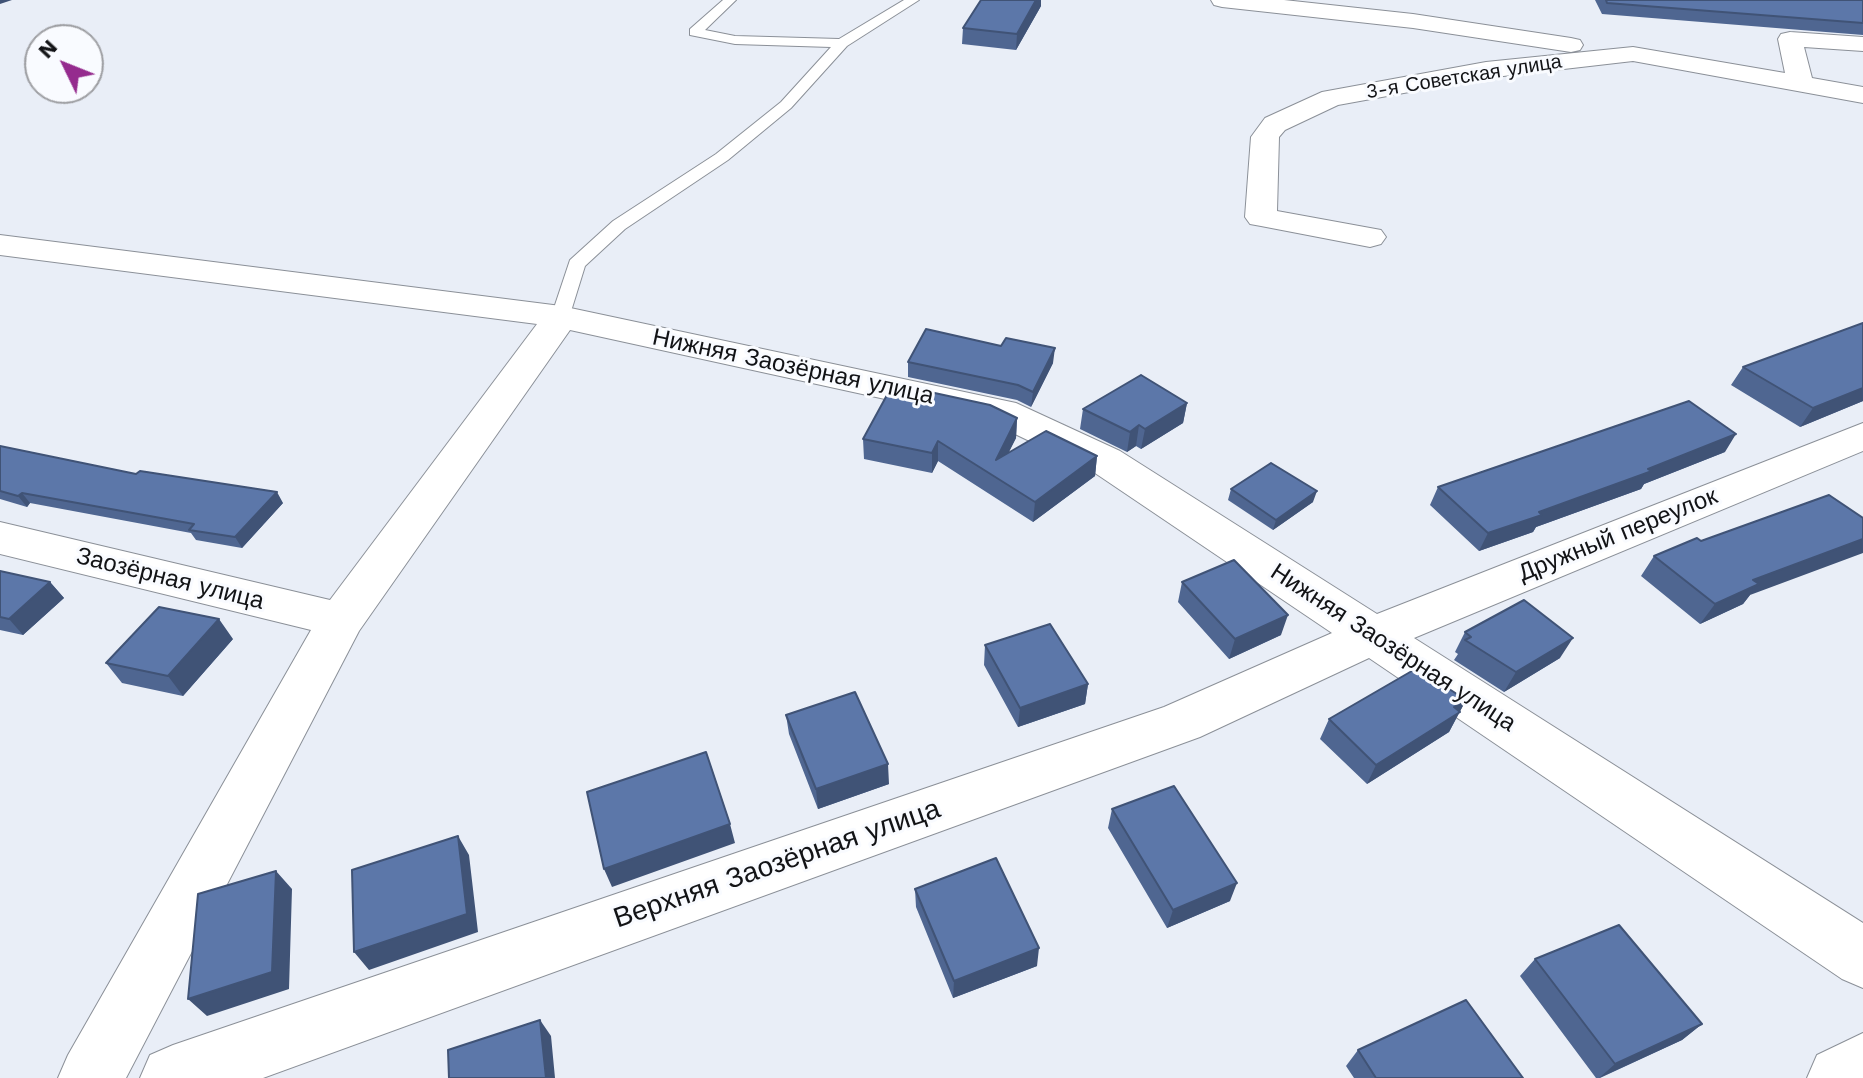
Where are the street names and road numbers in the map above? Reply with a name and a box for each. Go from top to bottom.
street label: 3-я Советская улица [1364,50,1564,104]
street label: Нижняя Заозёрная улица [650,323,936,411]
street label: Дружный переулок [1514,482,1722,588]
street label: Заозёрная улица [73,542,267,616]
street label: Нижняя Заозёрная улица [1265,558,1521,738]
street label: Верхняя Заозёрная улица [609,792,945,936]

